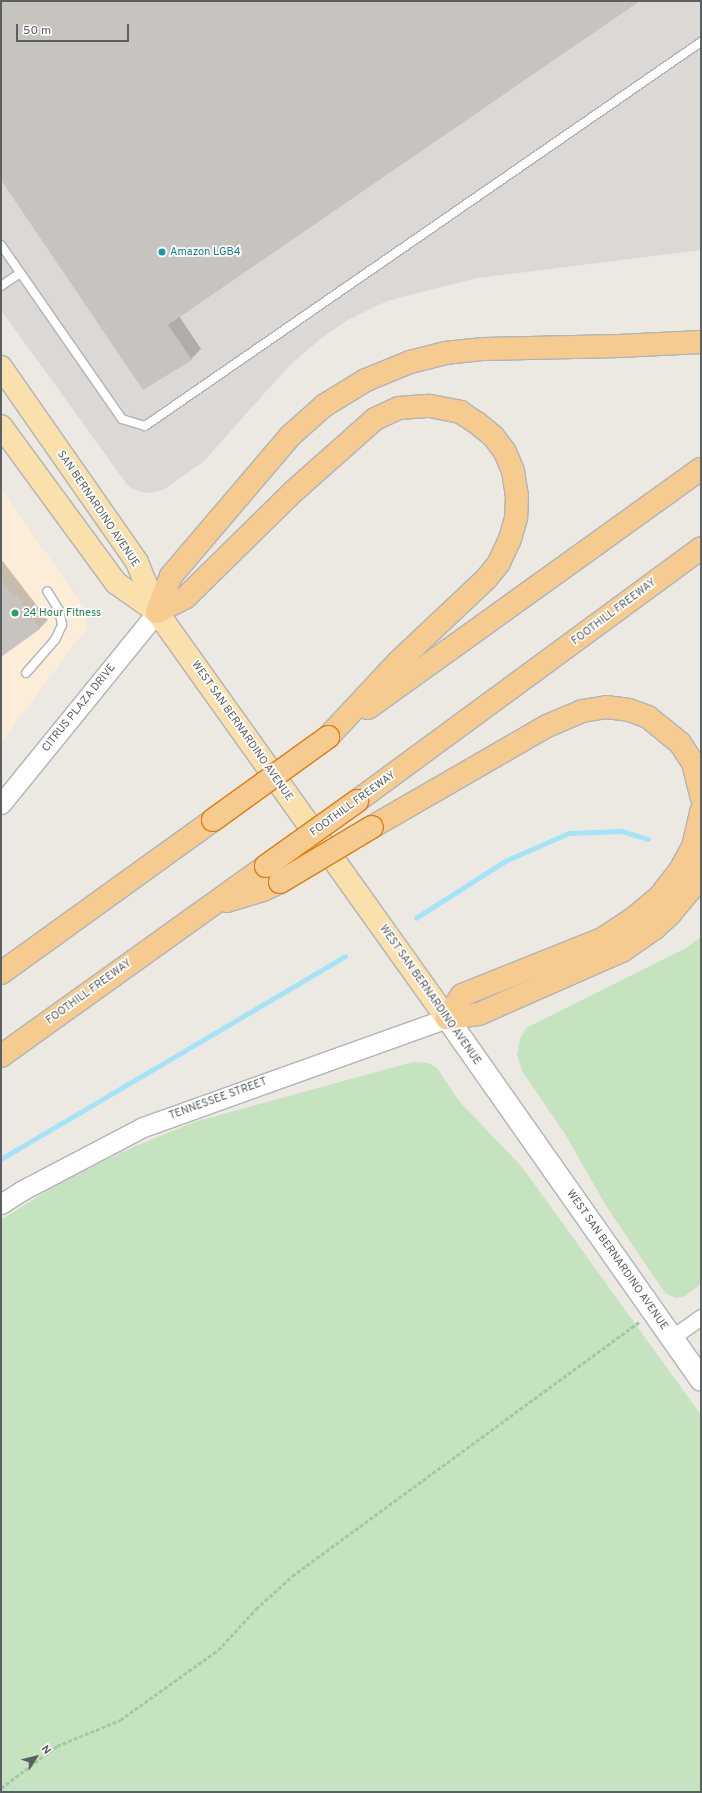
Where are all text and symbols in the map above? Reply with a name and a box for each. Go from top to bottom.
scale bar [18,16,131,42]
text: 50 m [23,23,51,39]
place label: Amazon LGB4 [170,245,241,259]
marker: Amazon LGB4 [157,247,167,257]
street label: SAN BERNARDINO AVENUE [54,448,142,570]
street label: FOOTHILL FREEWAY [569,576,659,648]
place label: 24 Hour Fitness [23,606,101,620]
marker: 24 Hour Fitness [10,608,20,618]
street label: WEST SAN BERNARDINO AVENUE [188,658,296,804]
street label: CITRUS PLAZA DRIVE [39,661,119,755]
street label: FOOTHILL FREEWAY [308,769,398,839]
street label: WEST SAN BERNARDINO AVENUE [376,922,484,1068]
street label: FOOTHILL FREEWAY [44,957,134,1027]
street label: TENNESSEE STREET [167,1075,269,1123]
street label: WEST SAN BERNARDINO AVENUE [563,1187,671,1333]
north arrow [16,1737,56,1777]
text: N [38,1743,54,1757]

